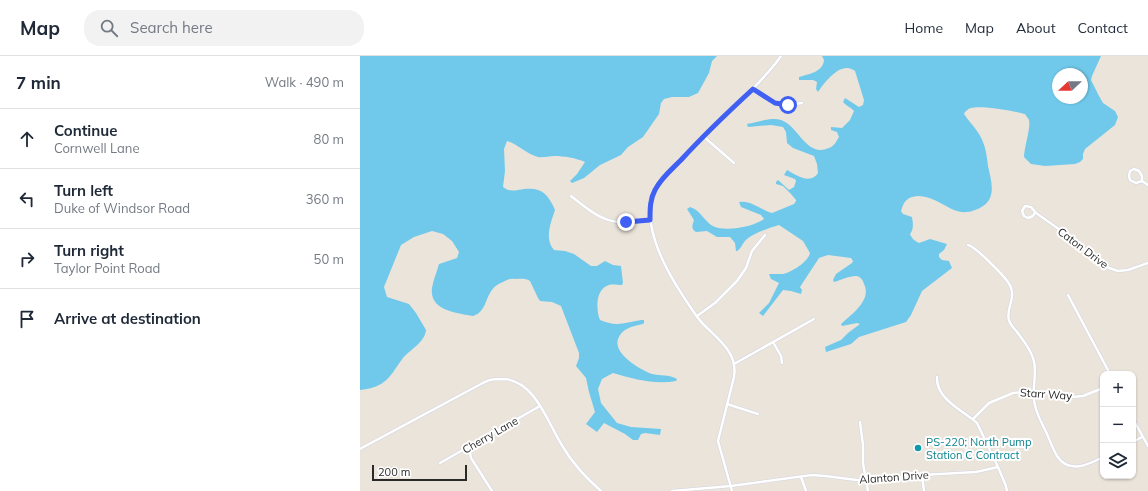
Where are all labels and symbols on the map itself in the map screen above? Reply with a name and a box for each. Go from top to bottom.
north arrow [1052,68,1088,104]
route start [779,96,797,114]
route end [617,213,635,231]
street label: Caton Drive [1055,224,1111,272]
street label: Starr Way [1020,385,1073,403]
street label: Cherry Lane [460,413,520,457]
place label: PS-220; North Pump Station C Contract [926,435,1032,462]
marker: PS-220; North Pump Station C Contract [913,443,923,453]
scale bar [372,463,467,482]
street label: Alanton Drive [859,468,929,486]

